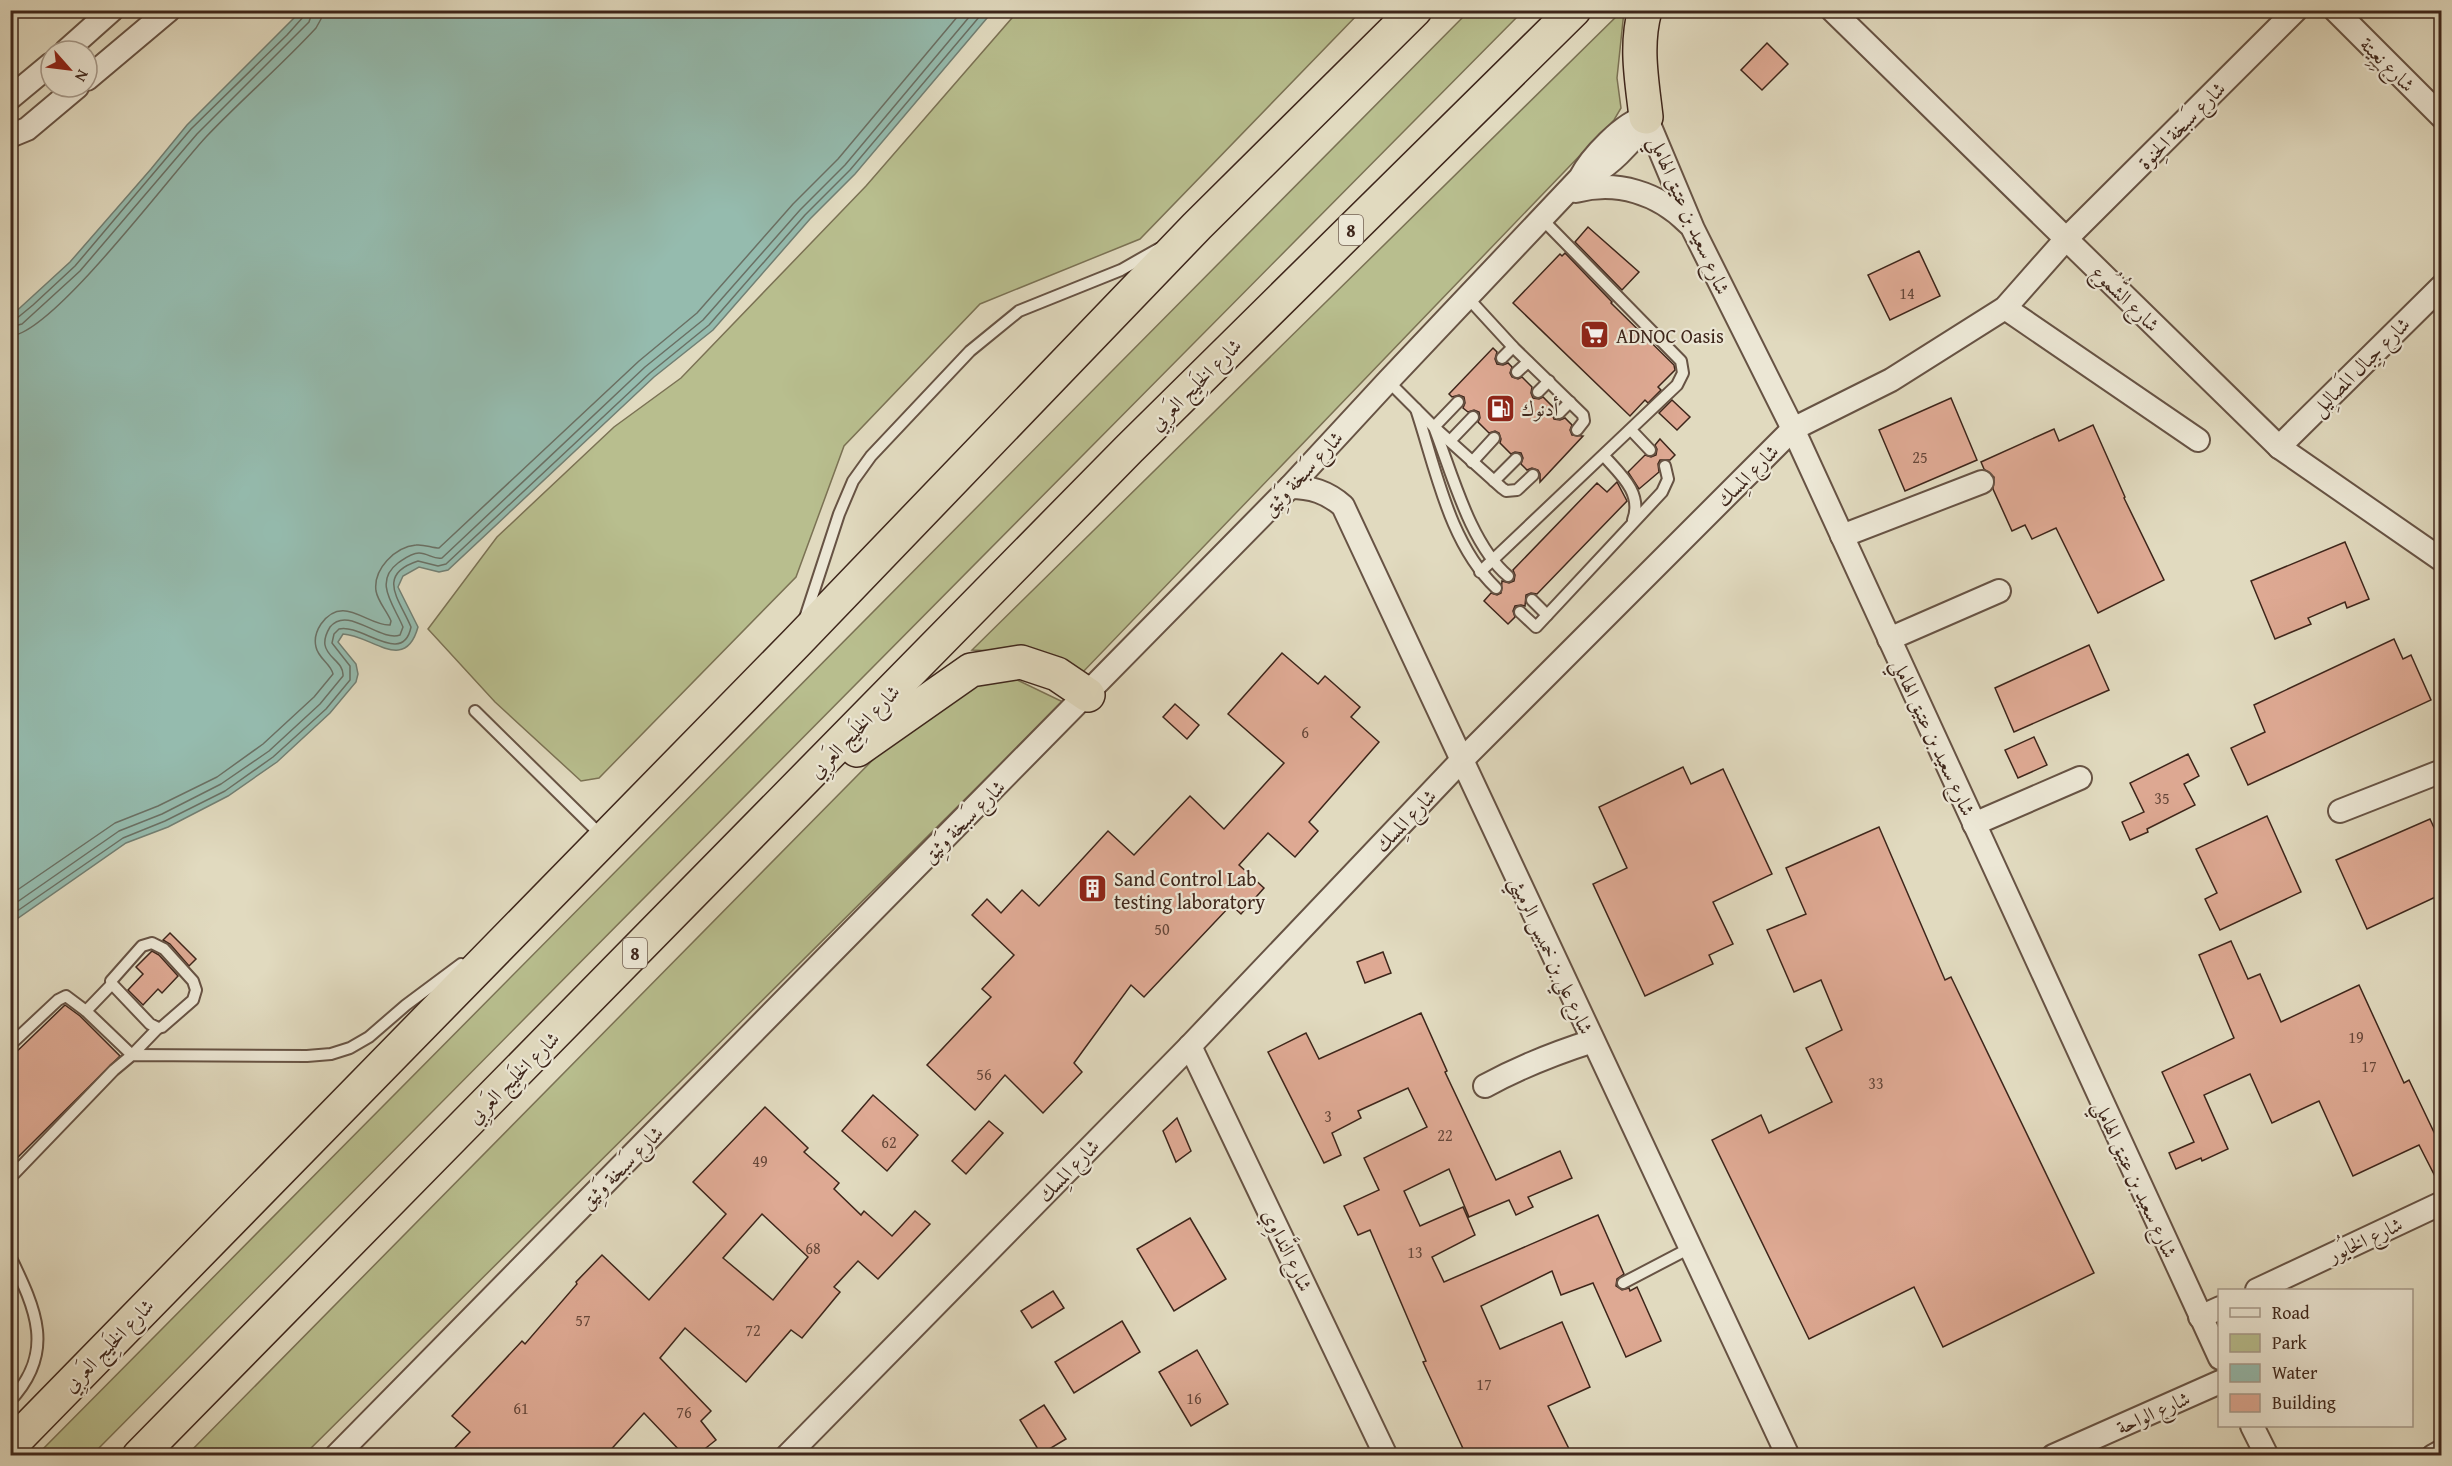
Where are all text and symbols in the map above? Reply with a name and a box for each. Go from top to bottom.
street label: شارع نِعِيتة [2351,30,2422,101]
north arrow [39,39,99,99]
text: N [69,66,95,87]
street label: شارع سَبخة الحِنوة [2130,74,2234,178]
street label: شارع سعيد بن عتيق الهاملي [1636,131,1738,301]
road number: 8 [1339,215,1363,245]
street label: شارع الشُّمُوع [2082,255,2169,341]
house number: 14 [1899,281,1915,305]
street label: شارع جِبال المَصالِيل [2304,310,2419,425]
supermarket icon: ADNOC Oasis [1579,319,1611,351]
place label: ADNOC Oasis [1616,321,1724,350]
street label: شارع الخَلِيج العَربِي [1142,331,1251,440]
fuel station icon: أدنوك [1484,392,1516,424]
place label: أدنوك [1521,394,1559,423]
street label: شارع سَبخة وَثِيق [1255,424,1352,525]
street label: شارع المِسك [1709,437,1788,516]
house number: 25 [1912,445,1928,469]
street label: شارع سعيد بن عتيق الهاملي [1879,653,1983,823]
street label: شارع الخَلِيج العَربِي [802,678,909,787]
house number: 6 [1301,720,1309,744]
street label: شارع سَبخة وَثِيق [915,773,1014,872]
street label: شارع المِسك [1367,782,1446,861]
house number: 35 [2154,786,2170,810]
place label: Sand Control Lab testing laboratory [1114,864,1265,916]
street label: شارع علي بن خميس الرميثي [1497,871,1601,1041]
building icon: Sand Control Lab testing laboratory [1077,873,1109,905]
house number: 50 [1154,917,1170,941]
road number: 8 [623,938,647,968]
street label: شارع الخَلِيج العَربِي [460,1024,569,1133]
house number: 19 [2348,1025,2364,1049]
house number: 17 [2361,1054,2377,1078]
house number: 56 [976,1062,992,1086]
house number: 33 [1868,1071,1884,1095]
street label: شارع سعيد بن عتيق الهاملي [2081,1095,2185,1265]
house number: 3 [1324,1104,1332,1128]
street label: شارع سَبخة وَثِيق [573,1119,672,1218]
house number: 22 [1437,1123,1453,1147]
house number: 62 [881,1130,897,1154]
street label: شارع المِسك [1030,1132,1109,1211]
house number: 49 [752,1149,768,1173]
street label: شارع النَّداوِي [1252,1203,1322,1298]
street label: شارع الخايُور [2321,1208,2409,1273]
house number: 68 [805,1236,821,1260]
house number: 13 [1407,1240,1423,1264]
legend [2218,1289,2413,1427]
street label: شارع الخَلِيج العَربِي [56,1292,163,1401]
text: Road [2272,1299,2310,1326]
house number: 57 [575,1308,591,1332]
house number: 72 [745,1318,761,1342]
text: Park [2272,1329,2308,1356]
text: Water [2272,1359,2318,1386]
house number: 17 [1476,1372,1492,1396]
street label: شارع الواحة [2112,1383,2196,1445]
house number: 16 [1186,1386,1202,1410]
text: Building [2272,1389,2336,1416]
house number: 61 [513,1396,529,1420]
house number: 76 [676,1400,692,1424]

